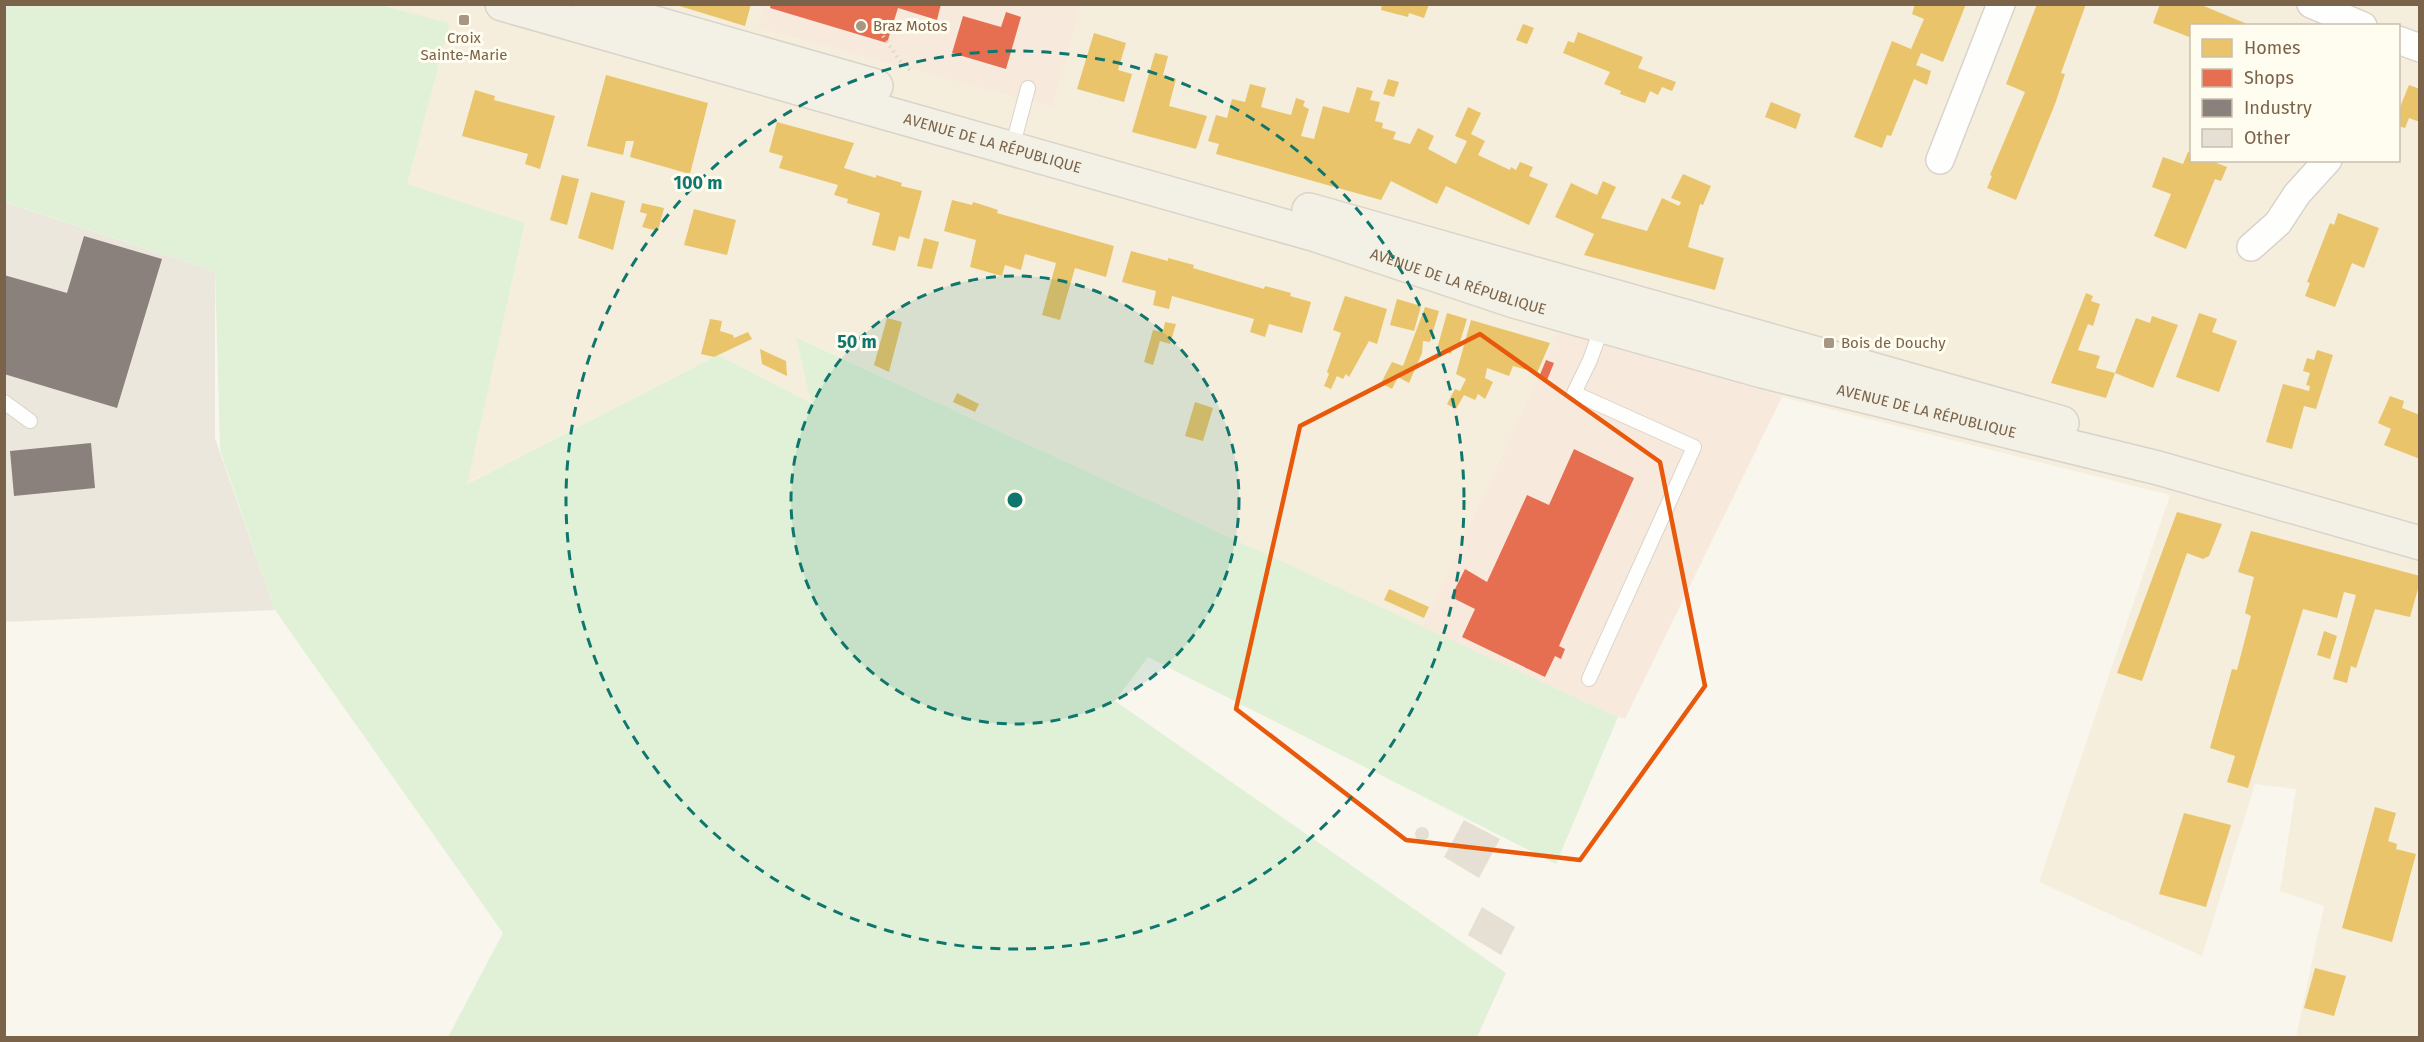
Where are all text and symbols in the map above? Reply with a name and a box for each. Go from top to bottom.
marker: Croix Sainte-Marie [457,13,471,27]
place label: Braz Motos [873,17,947,35]
marker: Braz Motos [854,19,868,33]
legend [2190,24,2400,162]
place label: Croix Sainte-Marie [421,29,507,64]
text: Homes [2244,37,2300,59]
text: Shops [2244,67,2294,89]
text: Industry [2244,97,2312,119]
street label: AVENUE DE LA RÉPUBLIQUE [902,109,1084,177]
text: Other [2244,127,2290,149]
text: 100 m [674,172,722,194]
street label: AVENUE DE LA RÉPUBLIQUE [1368,245,1548,319]
text: 50 m [837,331,877,353]
place label: Bois de Douchy [1841,334,1946,352]
marker: Bois de Douchy [1822,336,1836,350]
street label: AVENUE DE LA RÉPUBLIQUE [1835,381,2018,442]
centre of rings [1005,490,1025,510]

